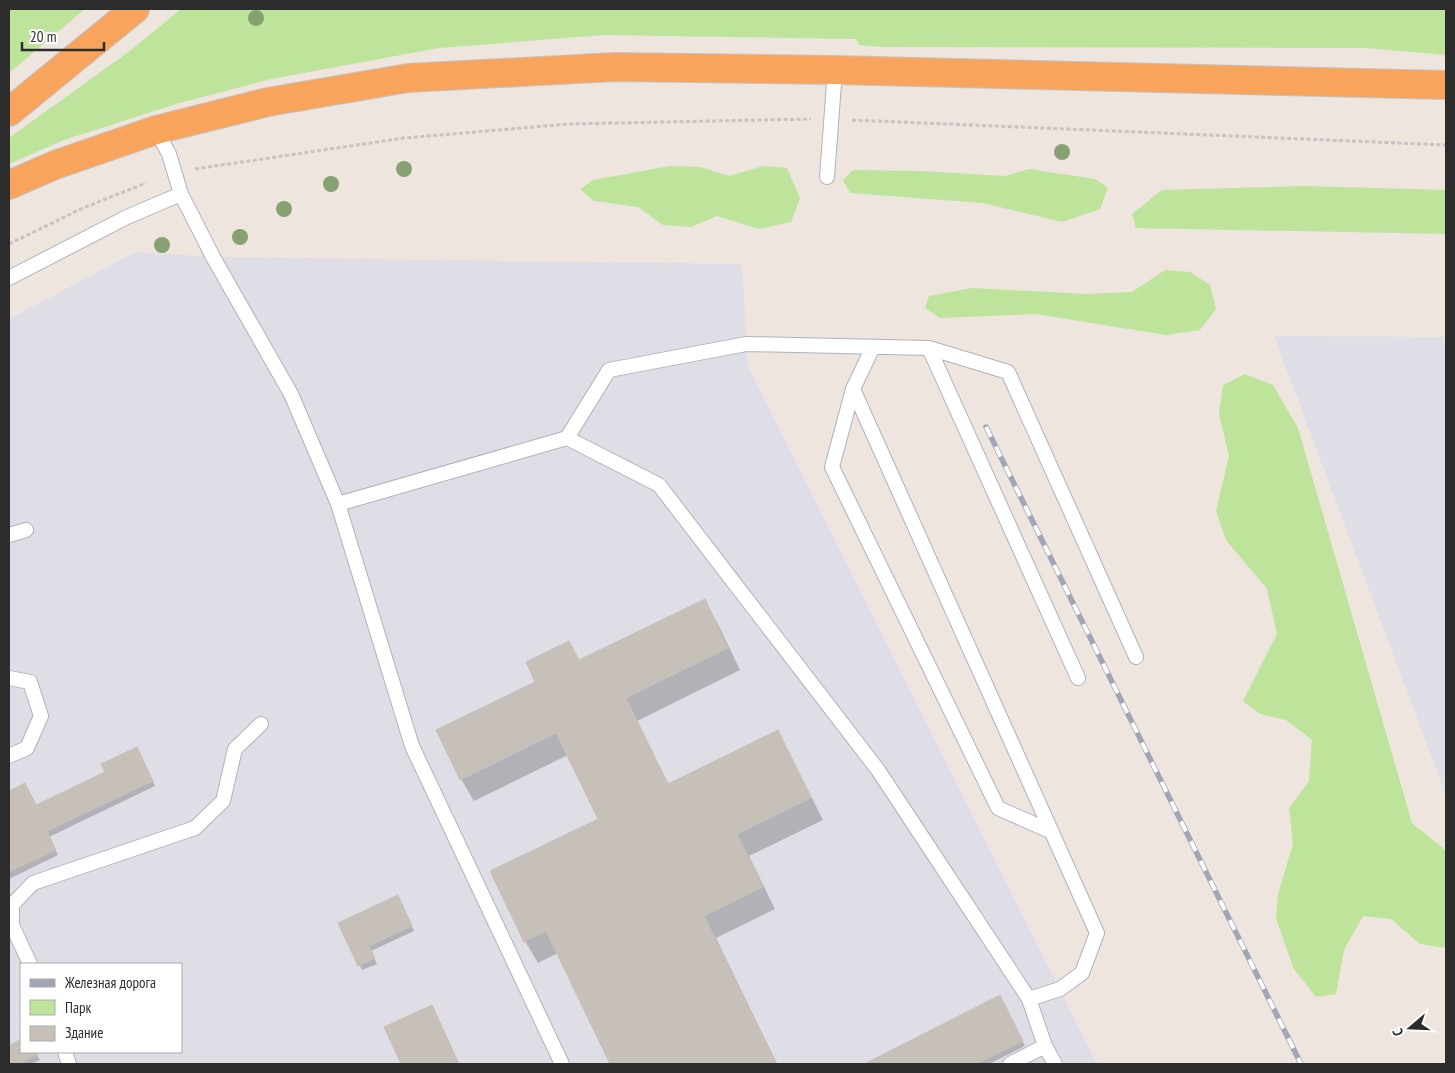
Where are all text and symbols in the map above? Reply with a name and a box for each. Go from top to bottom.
scale bar [22,20,105,52]
text: 20 m [30,27,56,46]
legend [20,963,182,1053]
text: Железная дорога [64,973,156,992]
text: Парк [65,998,91,1017]
north arrow [1385,1003,1435,1053]
text: Здание [65,1023,103,1042]
text: С [1388,1026,1407,1038]

